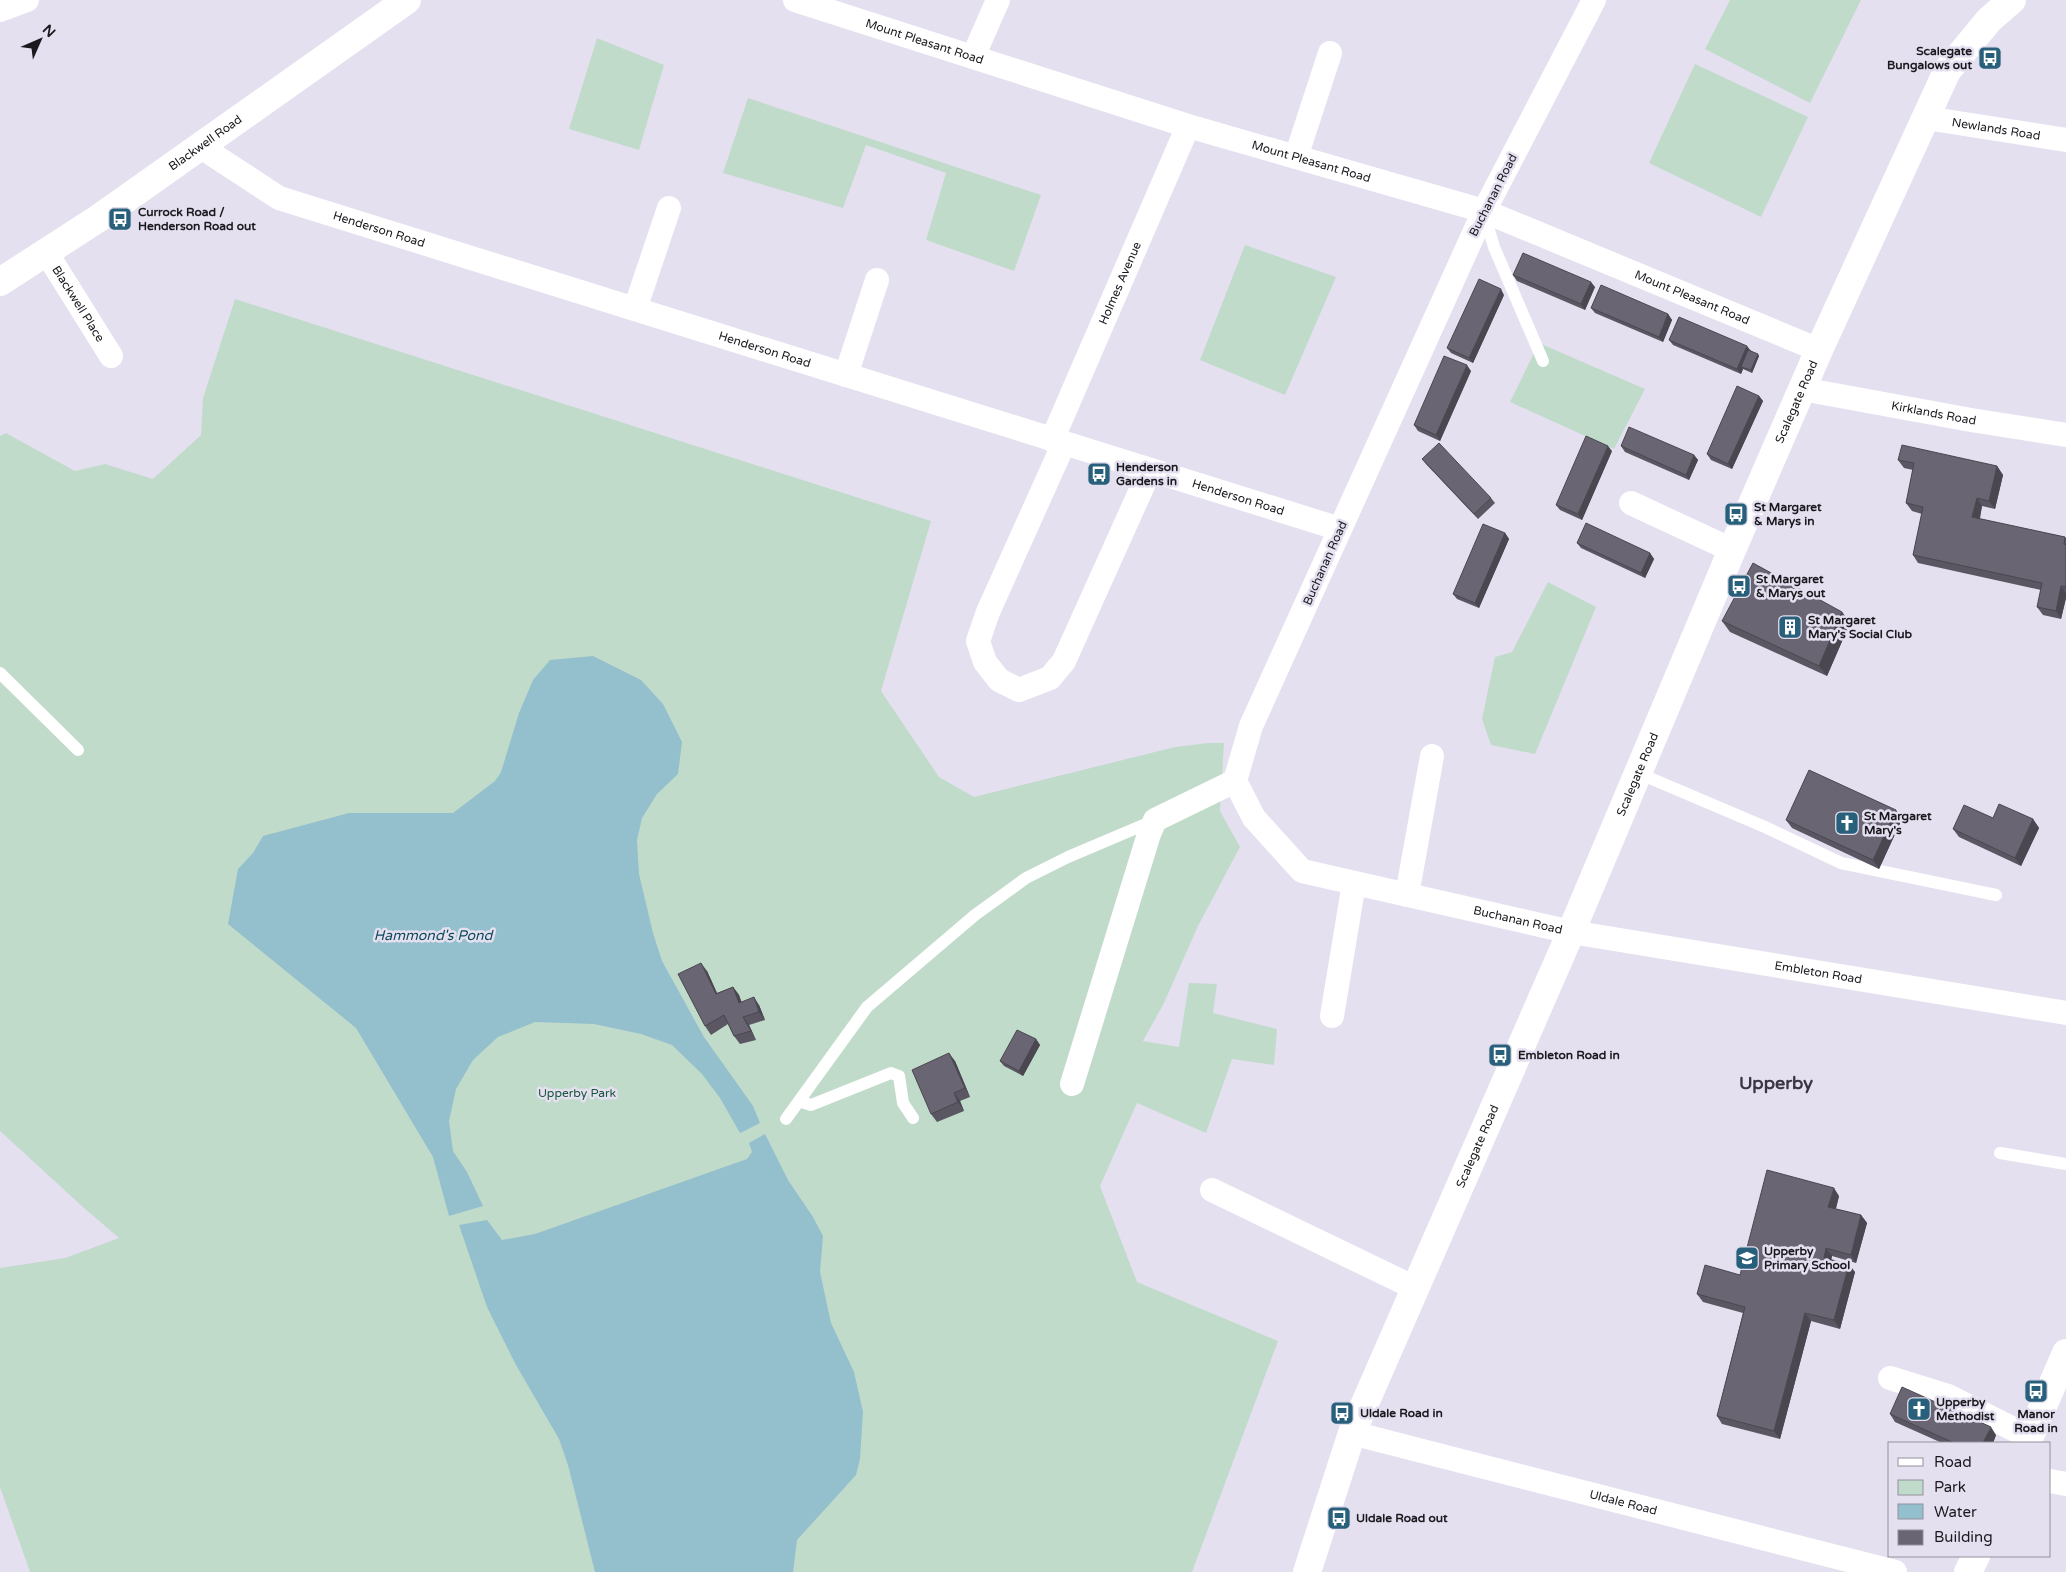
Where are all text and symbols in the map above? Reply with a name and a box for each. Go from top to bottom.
north arrow [15,15,65,65]
street label: Mount Pleasant Road [864,16,985,67]
text: N [39,21,59,41]
place label: Scalegate Bungalows out [1887,44,1972,73]
bus stop icon: Scalegate Bungalows out [1977,45,2003,71]
street label: Blackwell Road [166,112,245,174]
street label: Newlands Road [1951,115,2041,143]
street label: Mount Pleasant Road [1250,138,1372,185]
street label: Buchanan Road [1466,151,1520,239]
place label: Currock Road / Henderson Road out [138,205,256,233]
bus stop icon: Currock Road / Henderson Road out [107,206,133,232]
street label: Henderson Road [331,208,427,250]
street label: Holmes Avenue [1096,239,1144,327]
street label: Blackwell Place [49,263,107,345]
street label: Mount Pleasant Road [1633,267,1752,327]
street label: Henderson Road [717,329,812,370]
street label: Scalegate Road [1772,358,1821,446]
street label: Kirklands Road [1890,399,1977,428]
place label: Henderson Gardens in [1116,460,1178,488]
bus stop icon: Henderson Gardens in [1086,461,1112,487]
street label: Henderson Road [1190,476,1286,518]
place label: St Margaret & Marys in [1754,500,1822,529]
bus stop icon: St Margaret & Marys in [1723,501,1749,527]
street label: Buchanan Road [1300,519,1350,607]
place label: St Margaret & Marys out [1756,572,1826,601]
bus stop icon: St Margaret & Marys out [1726,573,1752,599]
place label: St Margaret Mary's Social Club [1808,613,1912,642]
building icon: St Margaret Mary's Social Club [1777,614,1803,640]
street label: Scalegate Road [1614,731,1661,818]
place label: St Margaret Mary's [1864,809,1932,838]
church icon: St Margaret Mary's [1834,810,1860,836]
street label: Buchanan Road [1472,903,1564,937]
water label: Hammond's Pond [374,927,494,944]
street label: Embleton Road [1774,958,1863,987]
bus stop icon: Embleton Road in [1487,1042,1513,1068]
place label: Embleton Road in [1518,1048,1620,1062]
district label: Upperby [1739,1072,1813,1094]
park label: Upperby Park [538,1086,617,1100]
street label: Scalegate Road [1453,1103,1502,1190]
place label: Upperby Primary School [1764,1244,1850,1273]
school or university icon: Upperby Primary School [1734,1245,1760,1271]
bus stop icon: Manor Road in [2023,1378,2049,1404]
place label: Upperby Methodist [1936,1395,1995,1423]
church icon: Upperby Methodist [1906,1396,1932,1422]
bus stop icon: Uldale Road in [1329,1400,1355,1426]
place label: Uldale Road in [1360,1406,1443,1420]
place label: Manor Road in [2014,1407,2058,1435]
legend [1888,1442,2051,1557]
text: Road [1934,1453,1972,1471]
text: Park [1934,1478,1966,1496]
street label: Uldale Road [1588,1487,1659,1518]
text: Water [1934,1503,1977,1521]
bus stop icon: Uldale Road out [1326,1505,1352,1531]
place label: Uldale Road out [1356,1511,1448,1525]
text: Building [1934,1528,1993,1546]

